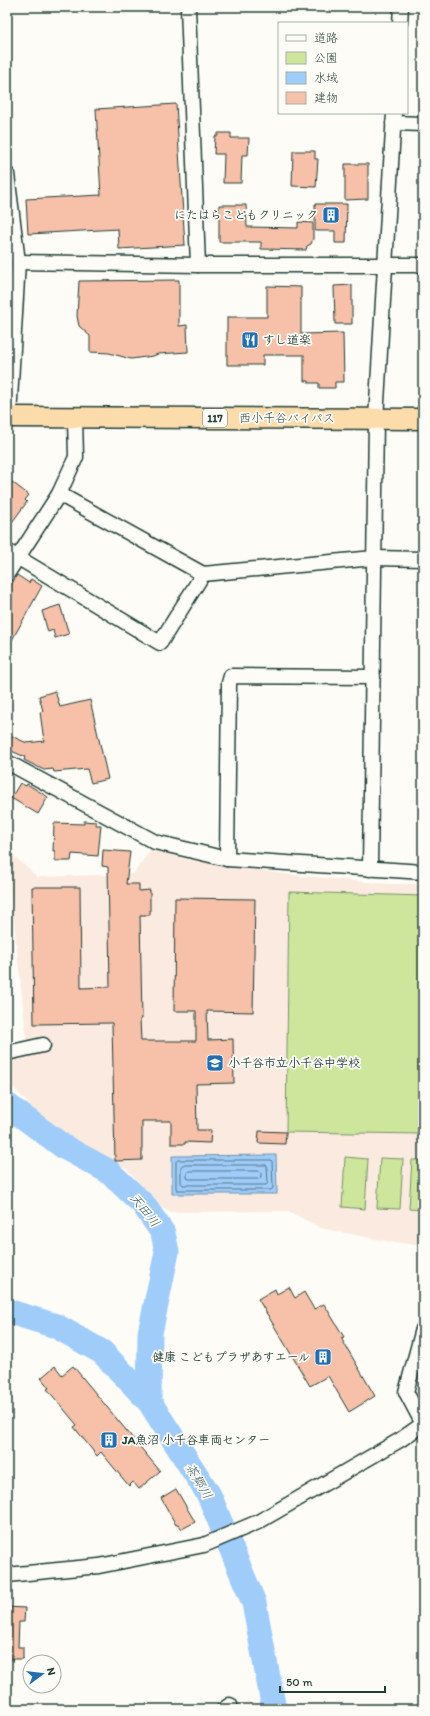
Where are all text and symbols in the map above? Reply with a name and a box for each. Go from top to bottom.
legend [278,22,408,114]
text: 道路 [314,31,338,45]
text: 公園 [314,51,338,65]
text: 水域 [314,71,338,85]
text: 建物 [314,91,338,105]
building icon: にたはらこどもクリニック [321,205,341,225]
place label: にたはらこどもクリニック [174,208,318,222]
restaurant icon: すし道楽 [240,330,260,350]
place label: すし道楽 [263,333,311,347]
road number: 117 [203,409,227,427]
street label: 西小千谷バイパス [239,411,335,425]
school or university icon: 小千谷市立小千谷中学校 [205,1053,225,1073]
place label: 小千谷市立小千谷中学校 [228,1056,360,1070]
water label: 天田川 [127,1190,163,1230]
building icon: 健康 こどもプラザあすエール [313,1347,333,1367]
place label: 健康 こどもプラザあすエール [152,1350,310,1364]
building icon: JA魚沼 小千谷車両センター [99,1430,119,1450]
place label: JA魚沼 小千谷車両センター [121,1433,270,1447]
water label: 茶郷川 [183,1460,215,1502]
north arrow [22,1654,62,1694]
text: N [44,1666,58,1677]
scale bar [280,1668,385,1694]
text: 50 m [286,1675,312,1689]

